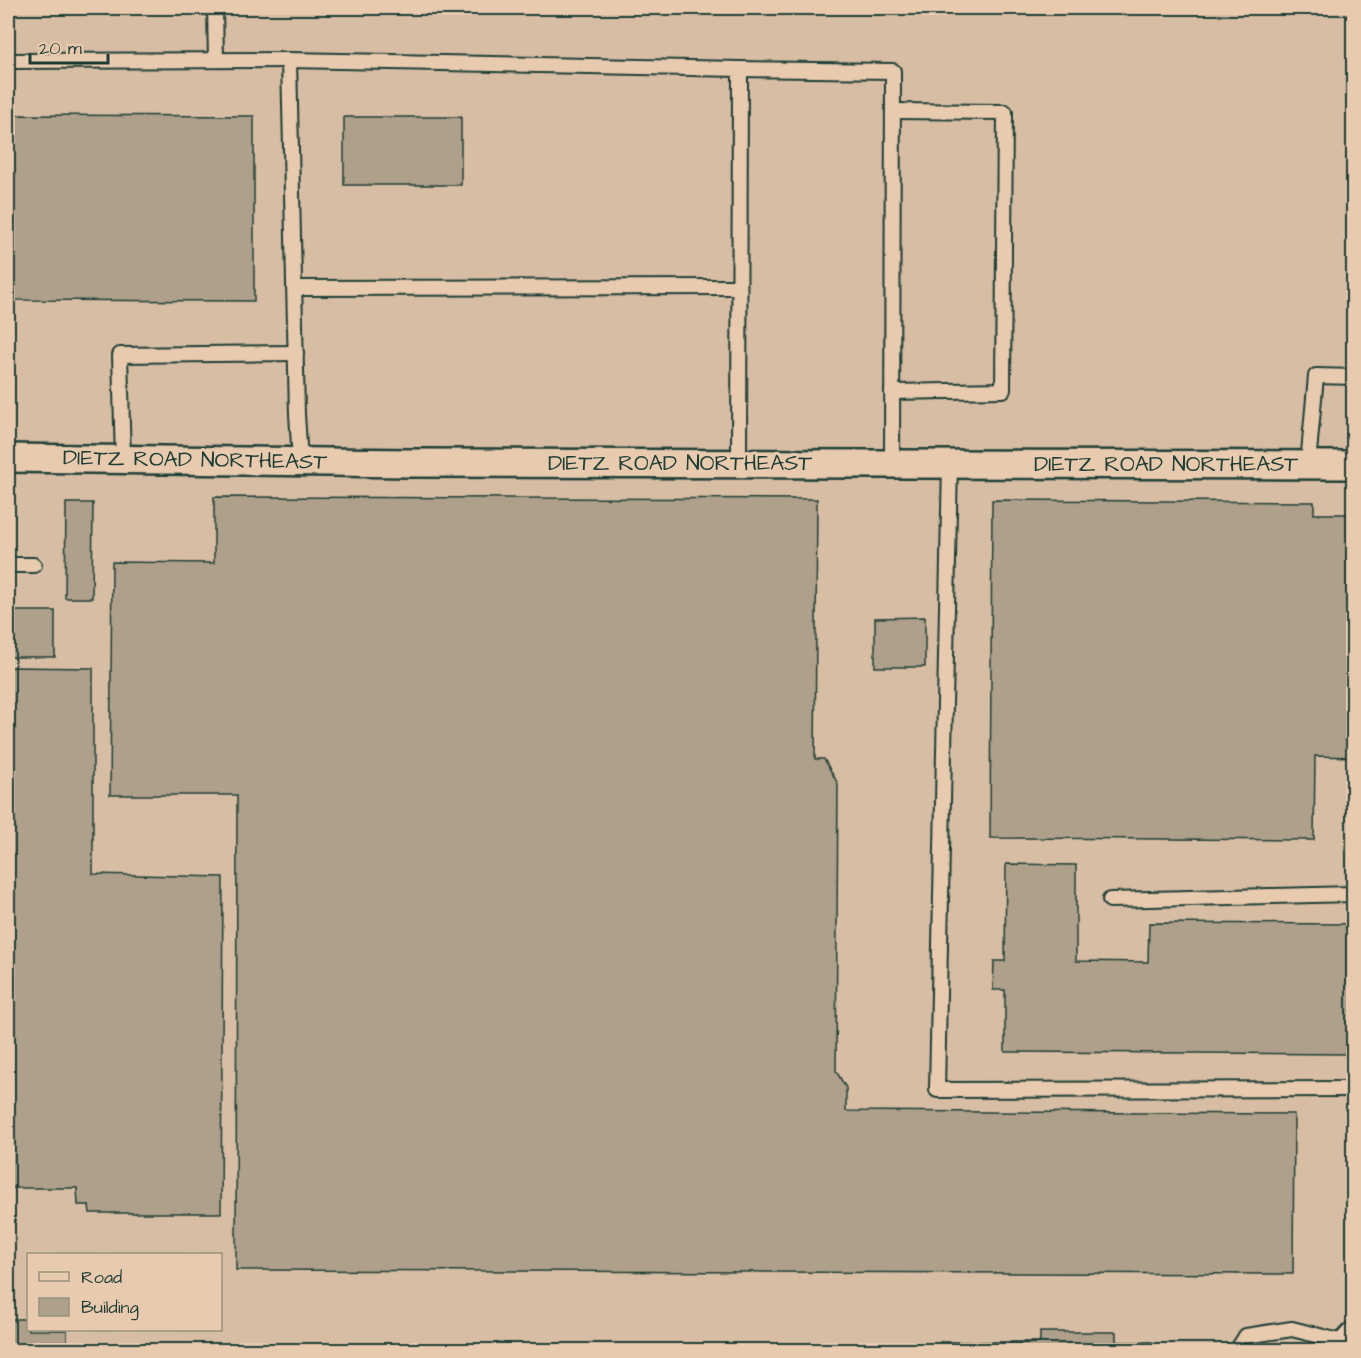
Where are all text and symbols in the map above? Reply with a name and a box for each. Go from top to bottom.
scale bar [30,27,108,65]
text: 20 m [39,36,82,61]
street label: DIETZ ROAD NORTHEAST [63,442,328,478]
street label: DIETZ ROAD NORTHEAST [548,448,812,479]
street label: DIETZ ROAD NORTHEAST [1034,449,1298,480]
legend [27,1253,222,1331]
text: Road [81,1265,122,1290]
text: Building [81,1295,139,1321]

